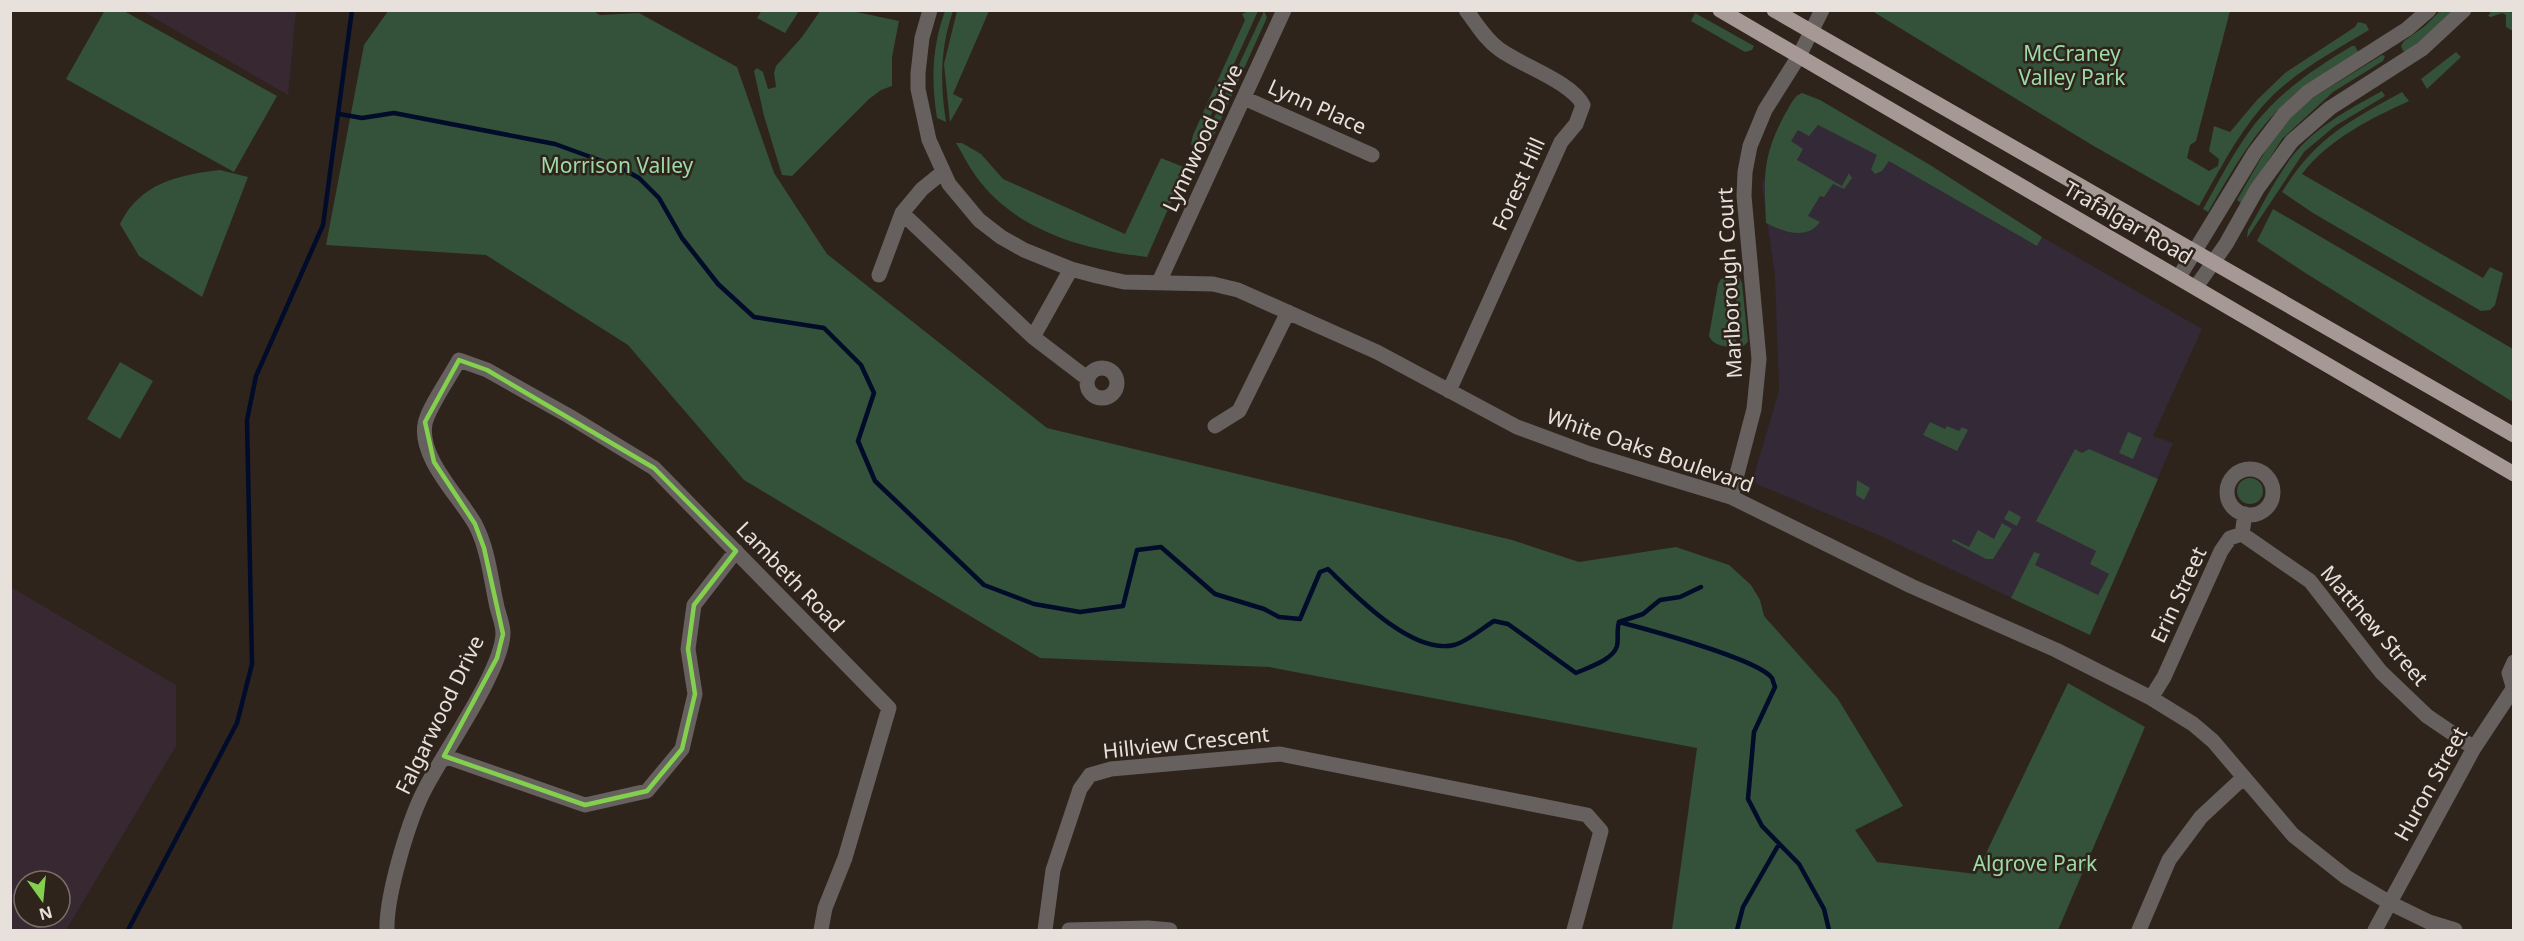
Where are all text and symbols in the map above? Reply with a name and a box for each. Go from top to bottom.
park label: McCraney Valley Park [2019,39,2126,91]
street label: Lynnwood Drive [1156,59,1249,216]
street label: Lynn Place [1264,72,1371,140]
street label: Forest Hill [1485,133,1551,234]
park label: Morrison Valley [541,151,694,179]
street label: Trafalgar Road [2059,174,2198,270]
street label: Marlborough Court [1710,187,1748,379]
street label: White Oaks Boulevard [1543,401,1758,499]
street label: Lambeth Road [731,515,851,638]
street label: Erin Street [2144,542,2213,647]
street label: Matthew Street [2315,559,2435,692]
street label: Falgarwood Drive [388,630,490,799]
street label: Hillview Crescent [1101,719,1271,765]
street label: Huron Street [2387,721,2473,846]
park label: Algrove Park [1973,849,2098,877]
north arrow [12,869,72,929]
text: N [37,901,55,926]

